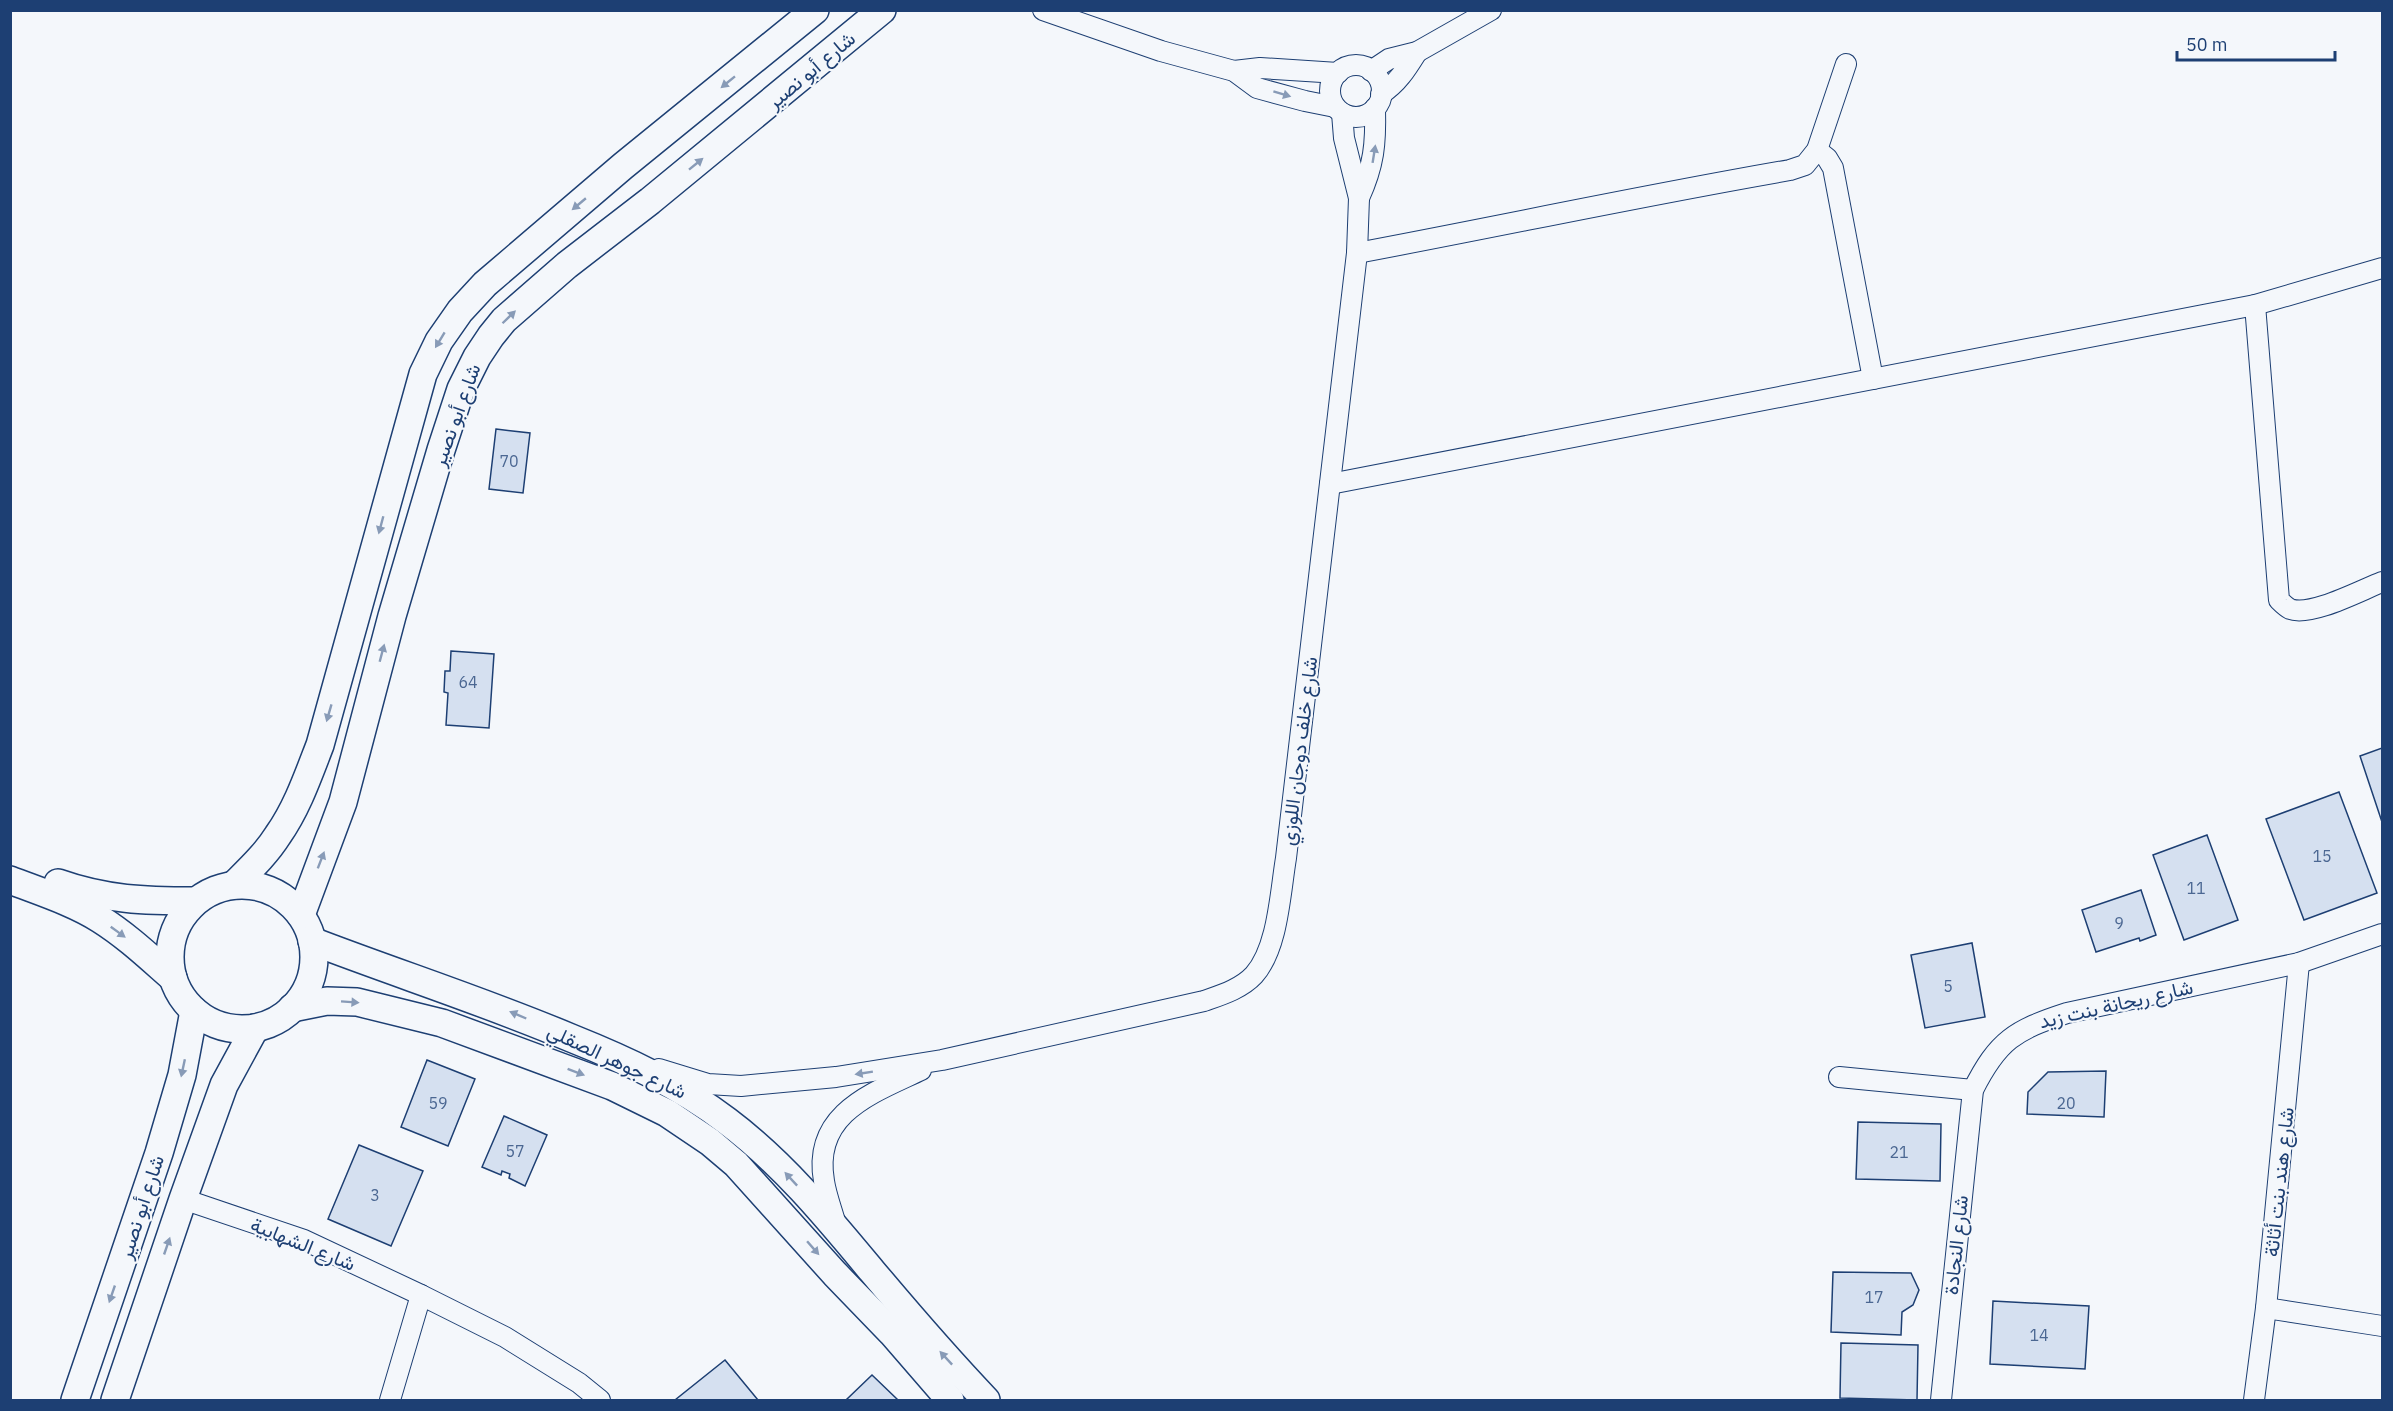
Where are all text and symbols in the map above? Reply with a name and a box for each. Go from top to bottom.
scale bar [2177,24,2334,62]
street label: شارع أبو نصير [760,25,861,116]
text: 50 m [2186,33,2228,56]
one-way arrow [720,75,736,88]
one-way arrow [1273,90,1291,99]
one-way arrow [1369,145,1378,164]
one-way arrow [688,158,704,171]
one-way arrow [572,197,587,210]
one-way arrow [501,310,515,324]
one-way arrow [435,332,446,348]
street label: شارع أبو نصير [424,360,488,471]
house number: 70 [499,451,519,471]
one-way arrow [376,516,385,534]
one-way arrow [378,644,387,662]
street label: شارع خلف دوجان اللوزي [1274,655,1327,847]
house number: 64 [458,672,478,692]
one-way arrow [324,704,333,722]
house number: 15 [2312,846,2332,866]
one-way arrow [317,851,326,869]
house number: 11 [2186,878,2206,898]
house number: 9 [2114,913,2124,933]
one-way arrow [110,926,126,938]
street label: شارع ريحانة بنت زيد [2036,973,2196,1035]
house number: 5 [1943,976,1953,996]
one-way arrow [340,997,359,1007]
one-way arrow [509,1010,527,1019]
street label: شارع جوهر الصقلي [542,1017,691,1108]
one-way arrow [178,1059,187,1078]
one-way arrow [567,1068,585,1078]
one-way arrow [854,1068,873,1077]
house number: 59 [428,1093,448,1113]
house number: 20 [2056,1093,2076,1113]
street label: شارع هند بنت أثاثة [2257,1106,2301,1258]
house number: 57 [505,1141,525,1161]
house number: 21 [1889,1142,1909,1162]
street label: شارع أبو نصير [111,1151,171,1263]
one-way arrow [784,1171,798,1186]
house number: 3 [370,1185,380,1205]
street label: شارع النجادة [1937,1194,1975,1296]
street label: شارع الشهابية [246,1210,360,1278]
one-way arrow [162,1236,172,1254]
one-way arrow [806,1240,819,1256]
one-way arrow [106,1285,116,1303]
house number: 17 [1864,1287,1884,1307]
house number: 14 [2029,1325,2049,1345]
one-way arrow [940,1351,953,1366]

